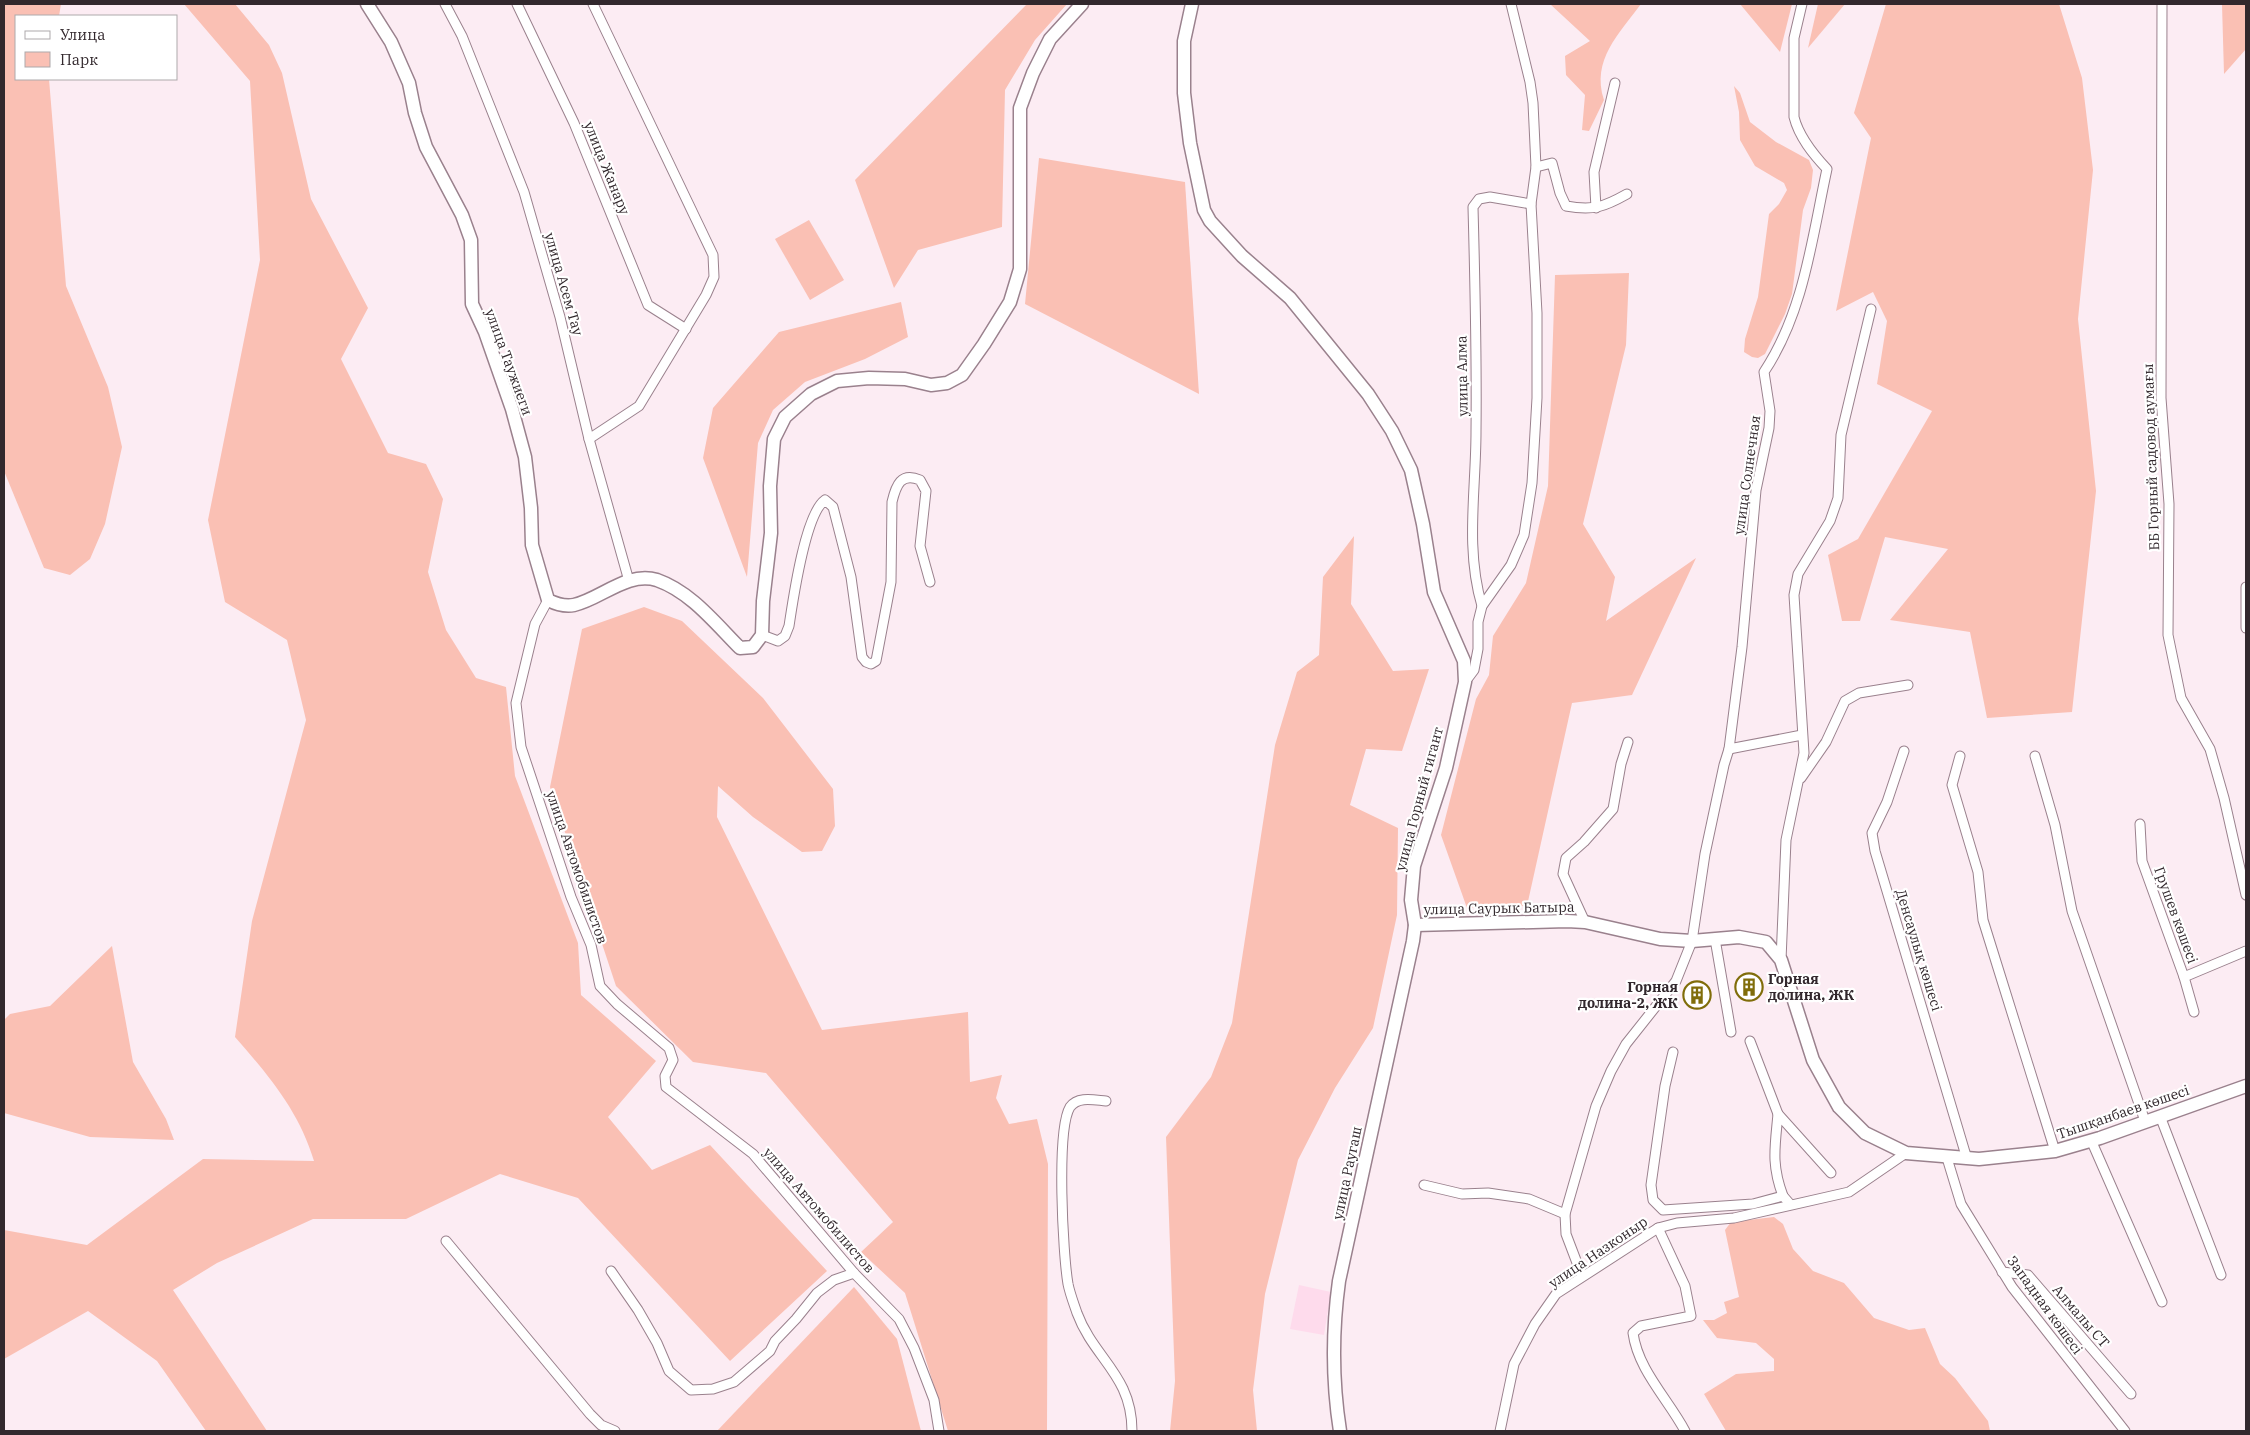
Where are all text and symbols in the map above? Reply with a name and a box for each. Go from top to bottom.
legend [15,15,178,80]
text: Улица [60,25,105,44]
text: Парк [60,50,98,69]
street label: улица Жанару [580,119,634,218]
street label: улица Асем Тау [541,230,587,338]
street label: улица Таужиеги [481,306,537,418]
street label: улица Алма [1452,335,1472,417]
street label: ББ Горный садовод аумағы [2139,363,2163,551]
street label: улица Солнечная [1730,414,1764,536]
street label: улица Горный гигант [1391,725,1447,873]
street label: улица Автомобилистов [542,788,612,946]
street label: Грушев көшесі [2150,864,2202,966]
street label: Денсаулық көшесі [1892,887,1946,1013]
street label: улица Саурык Батыра [1423,898,1575,918]
place label: Горная долина, ЖК [1768,970,1855,1004]
building icon: Горная долина, ЖК [1734,972,1764,1002]
place label: Горная долина-2, ЖК [1578,978,1679,1012]
building icon: Горная долина-2, ЖК [1682,980,1712,1010]
street label: Тышқанбаев көшесі [2054,1081,2192,1143]
street label: улица Раугаш [1328,1125,1366,1221]
street label: улица Автомобилистов [759,1143,879,1277]
street label: улица Назконыр [1545,1212,1651,1292]
street label: Западная көшесі [2003,1252,2087,1358]
street label: Алмалы СТ [2049,1281,2113,1351]

